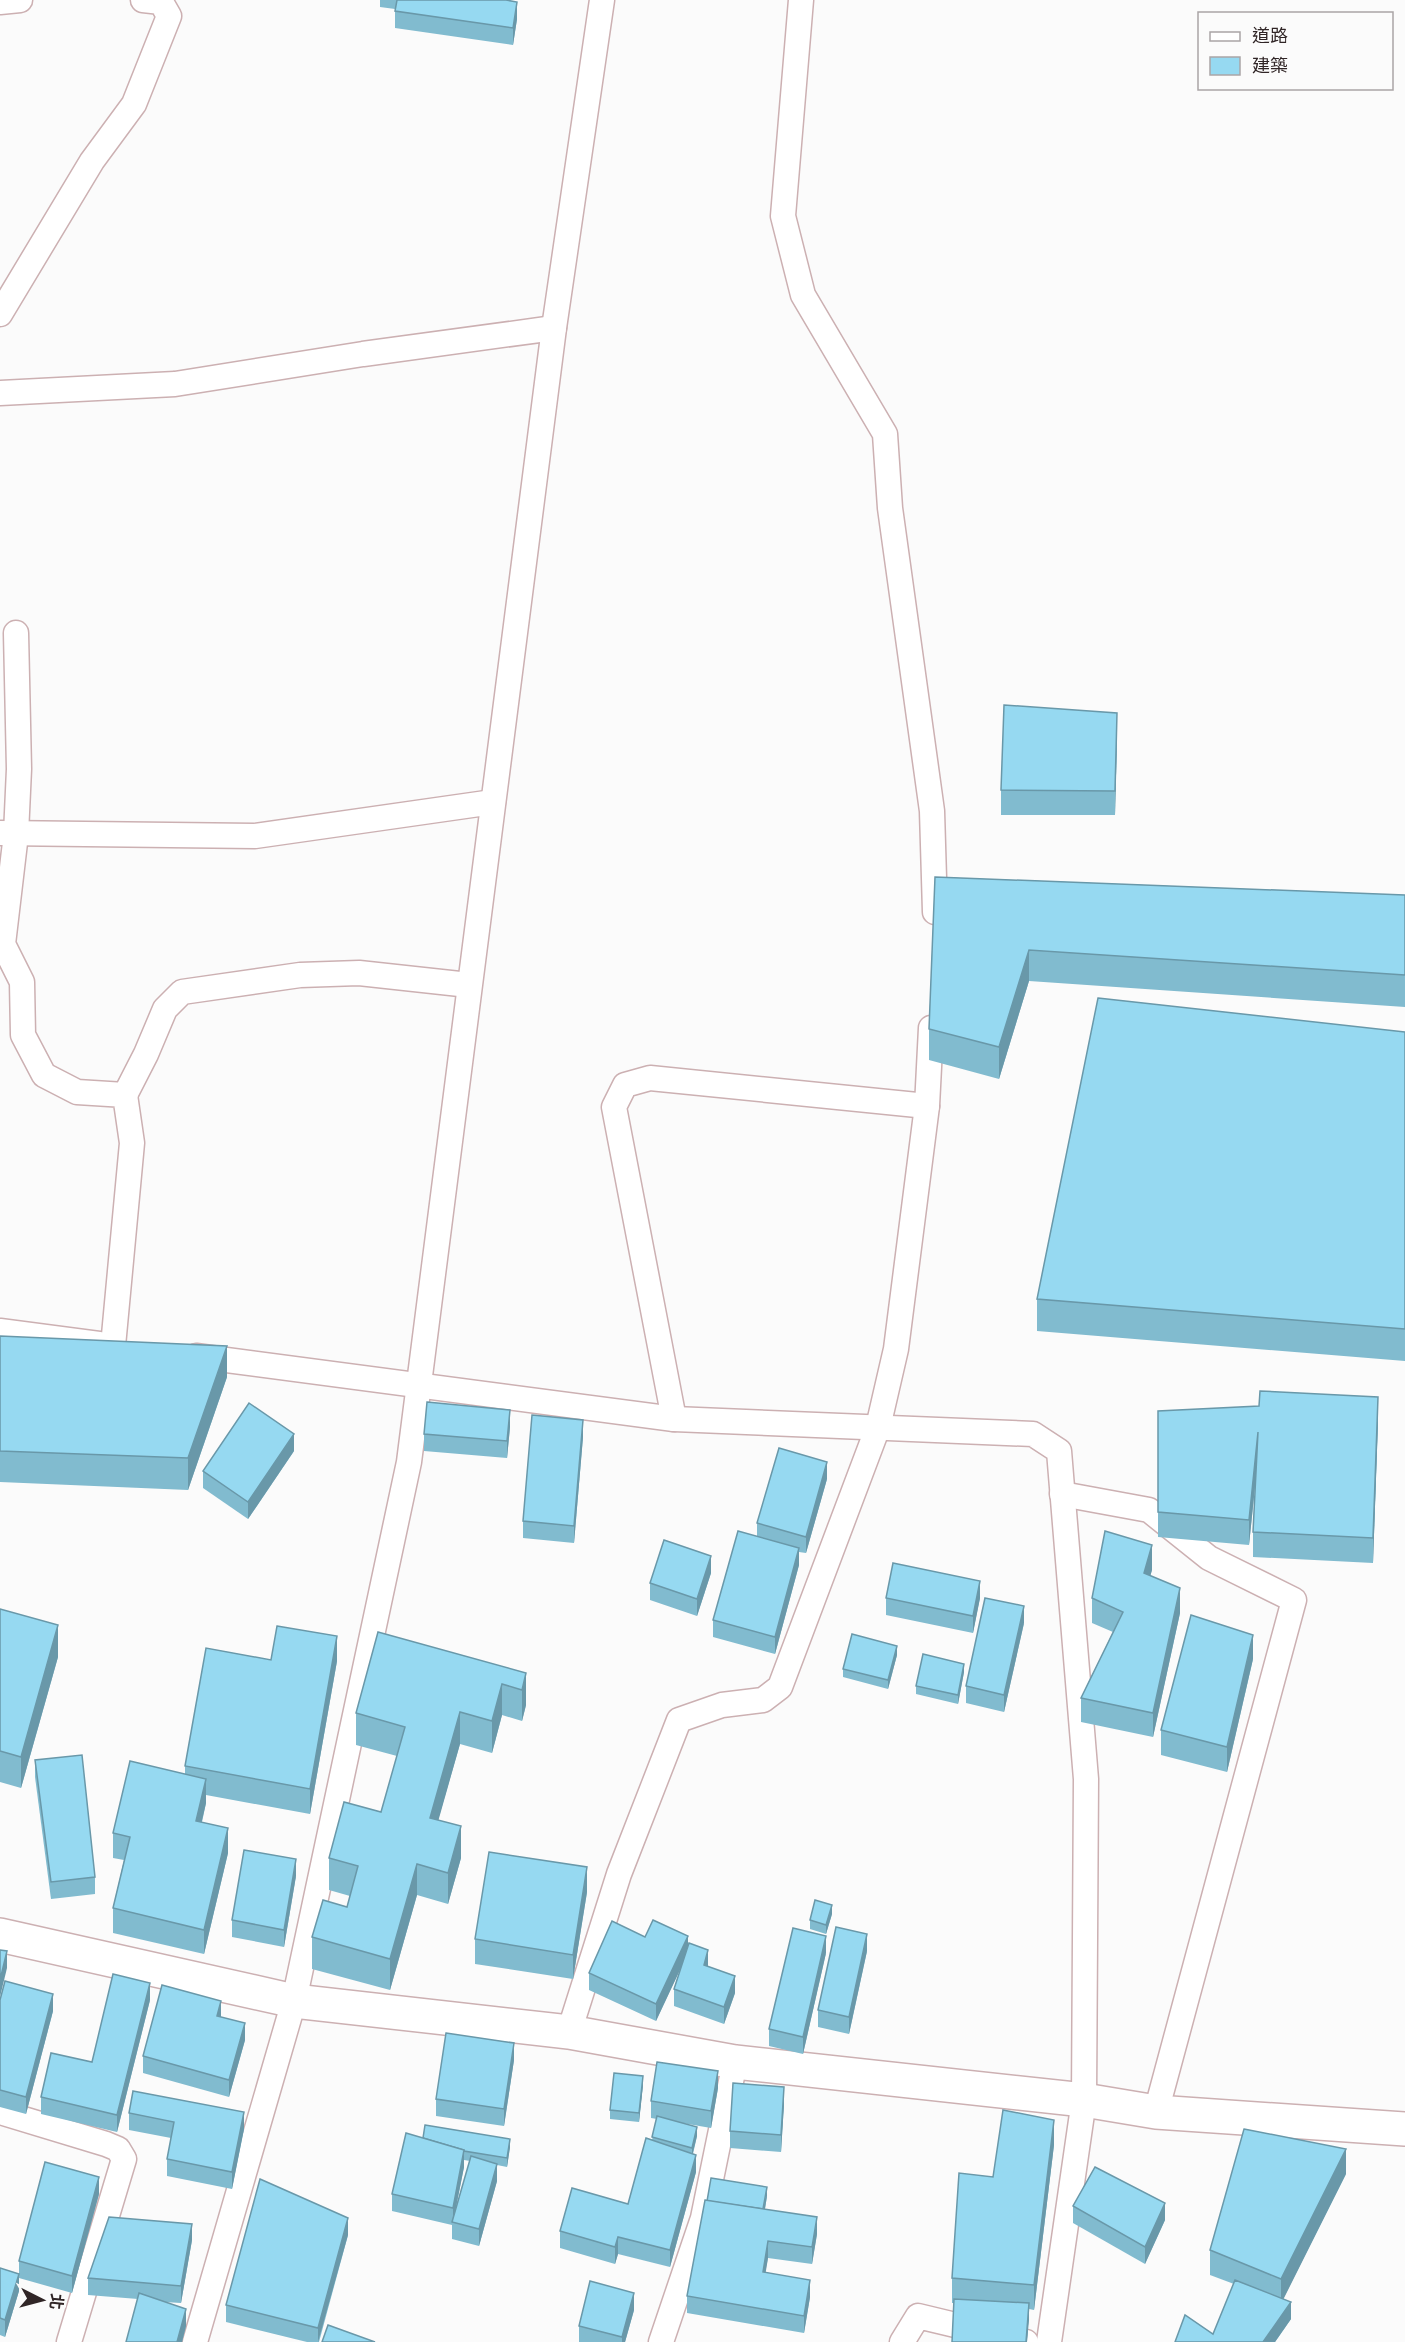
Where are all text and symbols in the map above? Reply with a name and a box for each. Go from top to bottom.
legend [1198,12,1393,90]
text: 道路 [1252,25,1288,47]
text: 建築 [1252,55,1288,77]
north arrow [12,2270,72,2330]
text: 北 [46,2293,67,2310]

